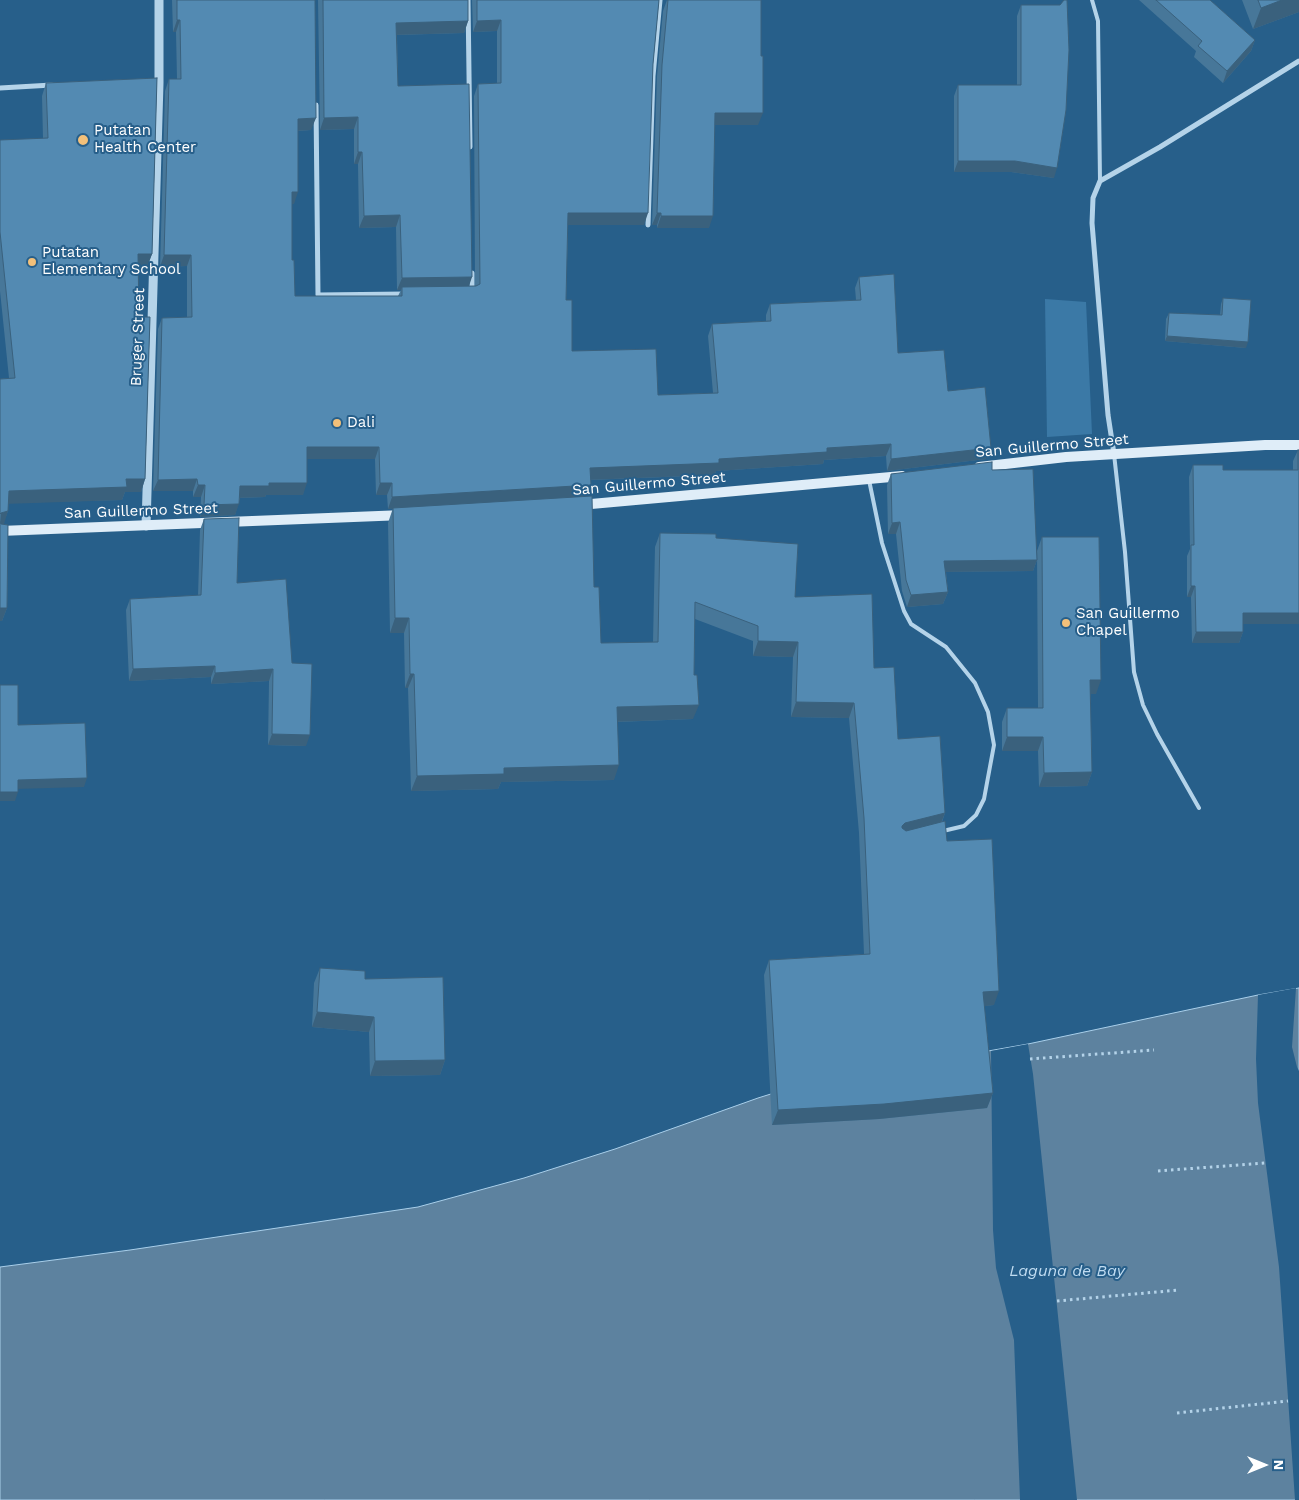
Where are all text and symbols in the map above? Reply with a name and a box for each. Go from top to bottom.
place label: Putatan Health Center [94,122,196,157]
marker: Putatan Health Center [76,133,90,147]
place label: Putatan Elementary School [42,244,181,279]
marker: Putatan Elementary School [26,256,38,268]
street label: Bruger Street [127,288,149,386]
place label: Dali [347,414,375,432]
marker: Dali [331,417,343,429]
street label: San Guillermo Street [975,430,1129,462]
street label: San Guillermo Street [572,468,726,500]
street label: San Guillermo Street [64,499,218,523]
place label: San Guillermo Chapel [1076,605,1180,640]
marker: San Guillermo Chapel [1060,617,1072,629]
water label: Laguna de Bay [1009,1261,1125,1281]
north arrow [1239,1440,1289,1490]
text: N [1271,1460,1287,1470]

